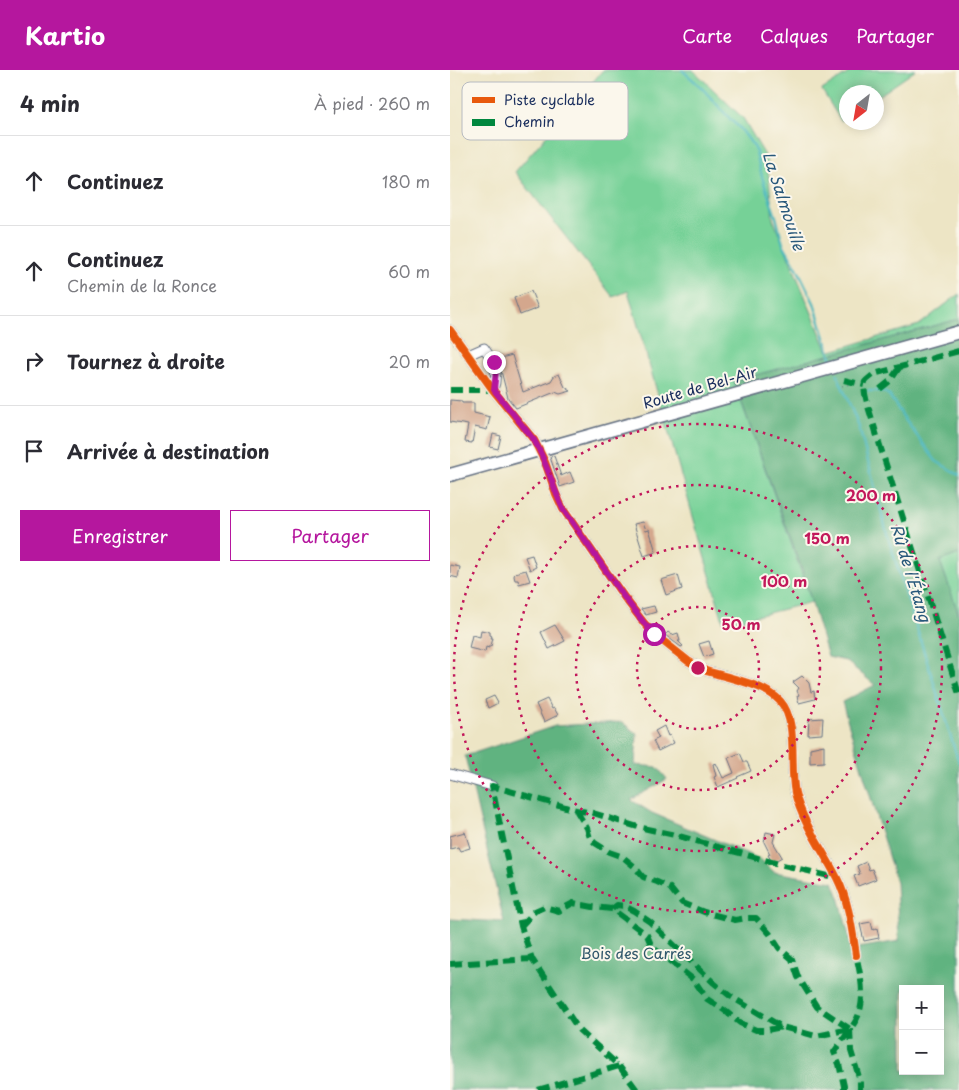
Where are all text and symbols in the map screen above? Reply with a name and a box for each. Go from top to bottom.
text: Kartio [25,17,105,53]
text: Carte [682,22,732,49]
text: Calques [760,22,828,49]
text: Partager [856,22,934,49]
legend [462,82,628,140]
north arrow [839,85,884,130]
text: 4 min [20,87,80,119]
text: Piste cyclable [504,89,595,110]
text: À pied · 260 m [314,91,430,115]
text: Chemin [504,111,555,132]
water label: La Salmouille [758,148,813,255]
icon: ahead [20,167,48,195]
text: Continuez [67,167,164,195]
text: 180 m [382,169,430,193]
text: Continuez [67,245,164,273]
icon: ahead [20,257,48,285]
text: 60 m [388,259,430,283]
text: Chemin de la Ronce [67,273,217,297]
icon: right [20,347,48,375]
text: Tournez à droite [67,347,225,375]
text: 20 m [389,349,430,373]
route end [483,351,506,374]
street label: Route de Bel-Air [640,359,760,414]
icon: arrive [20,437,48,465]
text: Arrivée à destination [67,437,270,465]
text: 200 m [846,483,896,506]
button: Enregistrer [20,510,220,561]
button: Partager [230,510,430,561]
water label: Rû de l'Étang [886,521,939,626]
text: 150 m [804,526,850,549]
text: 100 m [761,569,807,592]
text: 50 m [722,612,760,635]
route start [643,623,666,646]
centre of rings [689,659,707,677]
park label: Bois des Carrés [581,941,692,964]
map controls [899,985,944,1075]
button: + [899,985,944,1030]
button: − [899,1030,944,1075]

